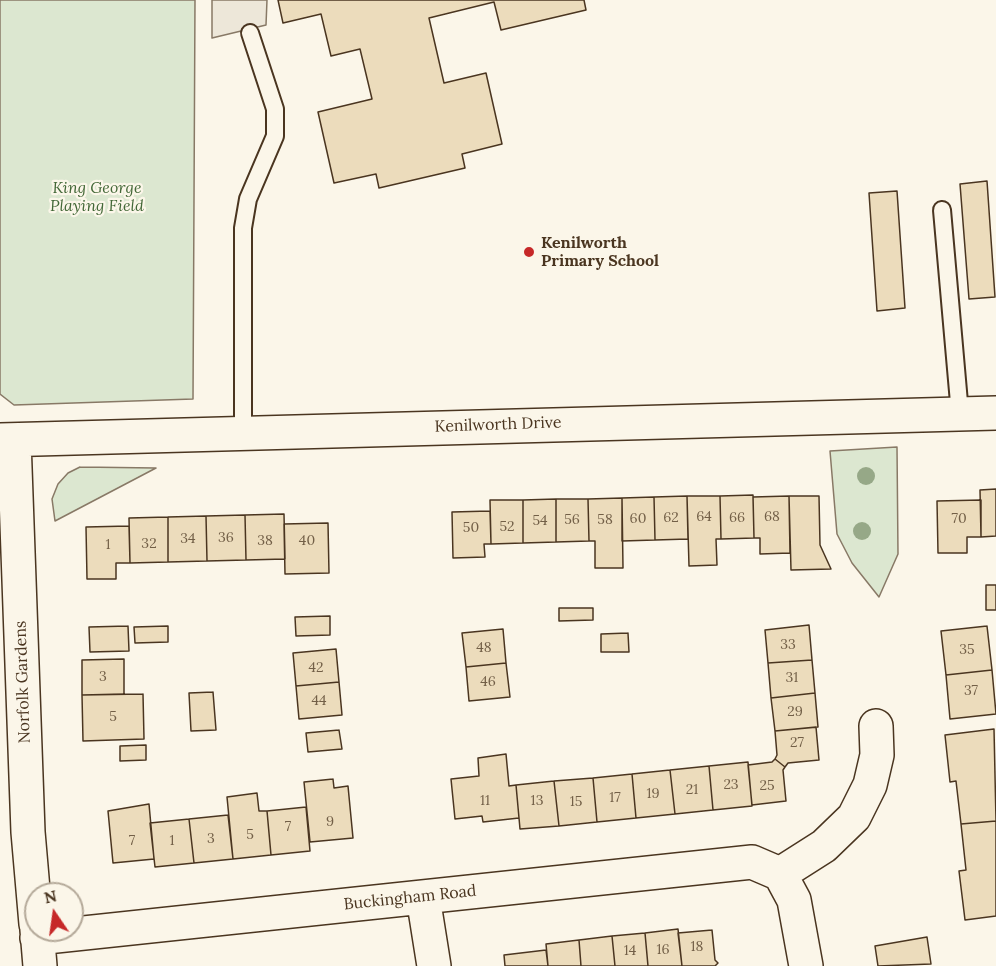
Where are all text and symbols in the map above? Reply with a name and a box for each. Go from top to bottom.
park label: King George Playing Field [50,178,144,216]
place label: Kenilworth Primary School [541,233,659,271]
marker: Kenilworth Primary School [522,245,536,259]
street label: Kenilworth Drive [434,413,562,437]
house number: 64 [696,509,712,525]
house number: 68 [764,509,780,525]
house number: 62 [663,510,679,526]
house number: 66 [729,510,745,526]
house number: 60 [630,511,646,527]
house number: 70 [951,511,967,527]
house number: 56 [564,512,580,528]
house number: 58 [597,512,613,528]
house number: 54 [532,513,548,529]
house number: 52 [499,519,515,535]
house number: 50 [463,520,479,536]
house number: 36 [218,530,234,546]
house number: 34 [180,531,196,547]
house number: 38 [257,533,273,549]
house number: 40 [299,533,315,549]
house number: 32 [141,536,157,552]
house number: 1 [105,537,111,553]
street label: Norfolk Gardens [11,620,35,744]
house number: 33 [780,637,796,653]
house number: 48 [476,640,492,656]
house number: 35 [959,642,975,658]
house number: 42 [308,660,324,676]
house number: 3 [99,669,107,685]
house number: 31 [786,670,798,686]
house number: 46 [480,674,496,690]
house number: 37 [964,683,978,699]
house number: 44 [311,693,327,709]
house number: 29 [787,704,803,720]
house number: 5 [109,709,117,725]
house number: 27 [790,735,804,751]
house number: 23 [723,777,739,793]
house number: 25 [759,778,775,794]
house number: 21 [686,782,698,798]
house number: 19 [646,786,660,802]
house number: 17 [609,790,621,806]
house number: 11 [480,793,490,809]
house number: 13 [531,793,543,809]
house number: 15 [570,794,582,810]
house number: 9 [326,814,334,830]
house number: 7 [285,819,291,835]
house number: 5 [246,827,254,843]
house number: 3 [207,831,215,847]
house number: 7 [129,833,135,849]
house number: 1 [169,833,175,849]
street label: Buckingham Road [343,881,477,915]
north arrow [24,882,84,942]
text: N [42,885,59,908]
house number: 18 [691,939,703,955]
house number: 16 [656,942,670,958]
house number: 14 [624,943,636,959]

